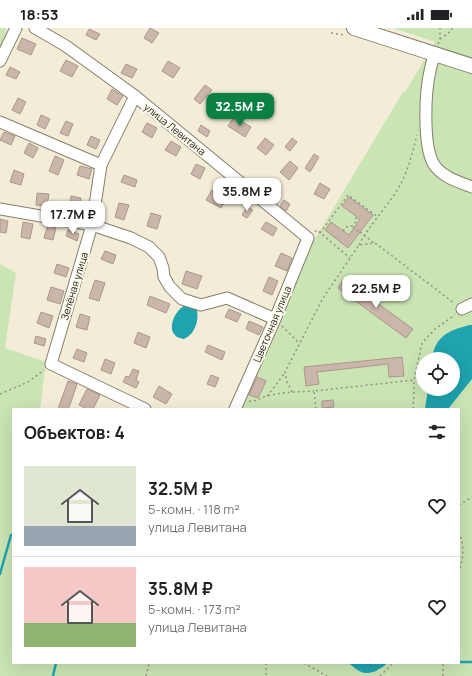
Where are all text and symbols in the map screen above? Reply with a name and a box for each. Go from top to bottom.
text: 18:53 [20,4,58,25]
pin: 32.5M ₽ [203,93,277,127]
text: 32.5M ₽ [215,97,265,115]
street label: улица Левитана [141,100,209,158]
pin: 35.8M ₽ [210,178,284,212]
text: 35.8M ₽ [222,182,272,200]
pin: 17.7M ₽ [36,201,110,235]
text: 17.7M ₽ [50,205,96,223]
street label: Зелёная улица [57,250,91,322]
pin: 22.5M ₽ [339,275,413,309]
text: 22.5M ₽ [351,279,401,297]
street label: Цветочная улица [250,284,294,364]
map controls [416,352,460,396]
button: locate [416,352,460,396]
text: Объектов: 4 [24,421,125,444]
icon: filters [426,421,448,443]
text: 32.5M ₽ [148,477,213,500]
icon: home [56,482,104,530]
icon: heart [426,495,448,517]
text: 5-комн. · 118 m² [148,500,240,518]
text: улица Левитана [148,518,247,536]
text: 35.8M ₽ [148,577,213,600]
icon: home [56,583,104,631]
icon: heart [426,596,448,618]
text: 5-комн. · 173 m² [148,600,241,618]
text: улица Левитана [148,618,247,636]

